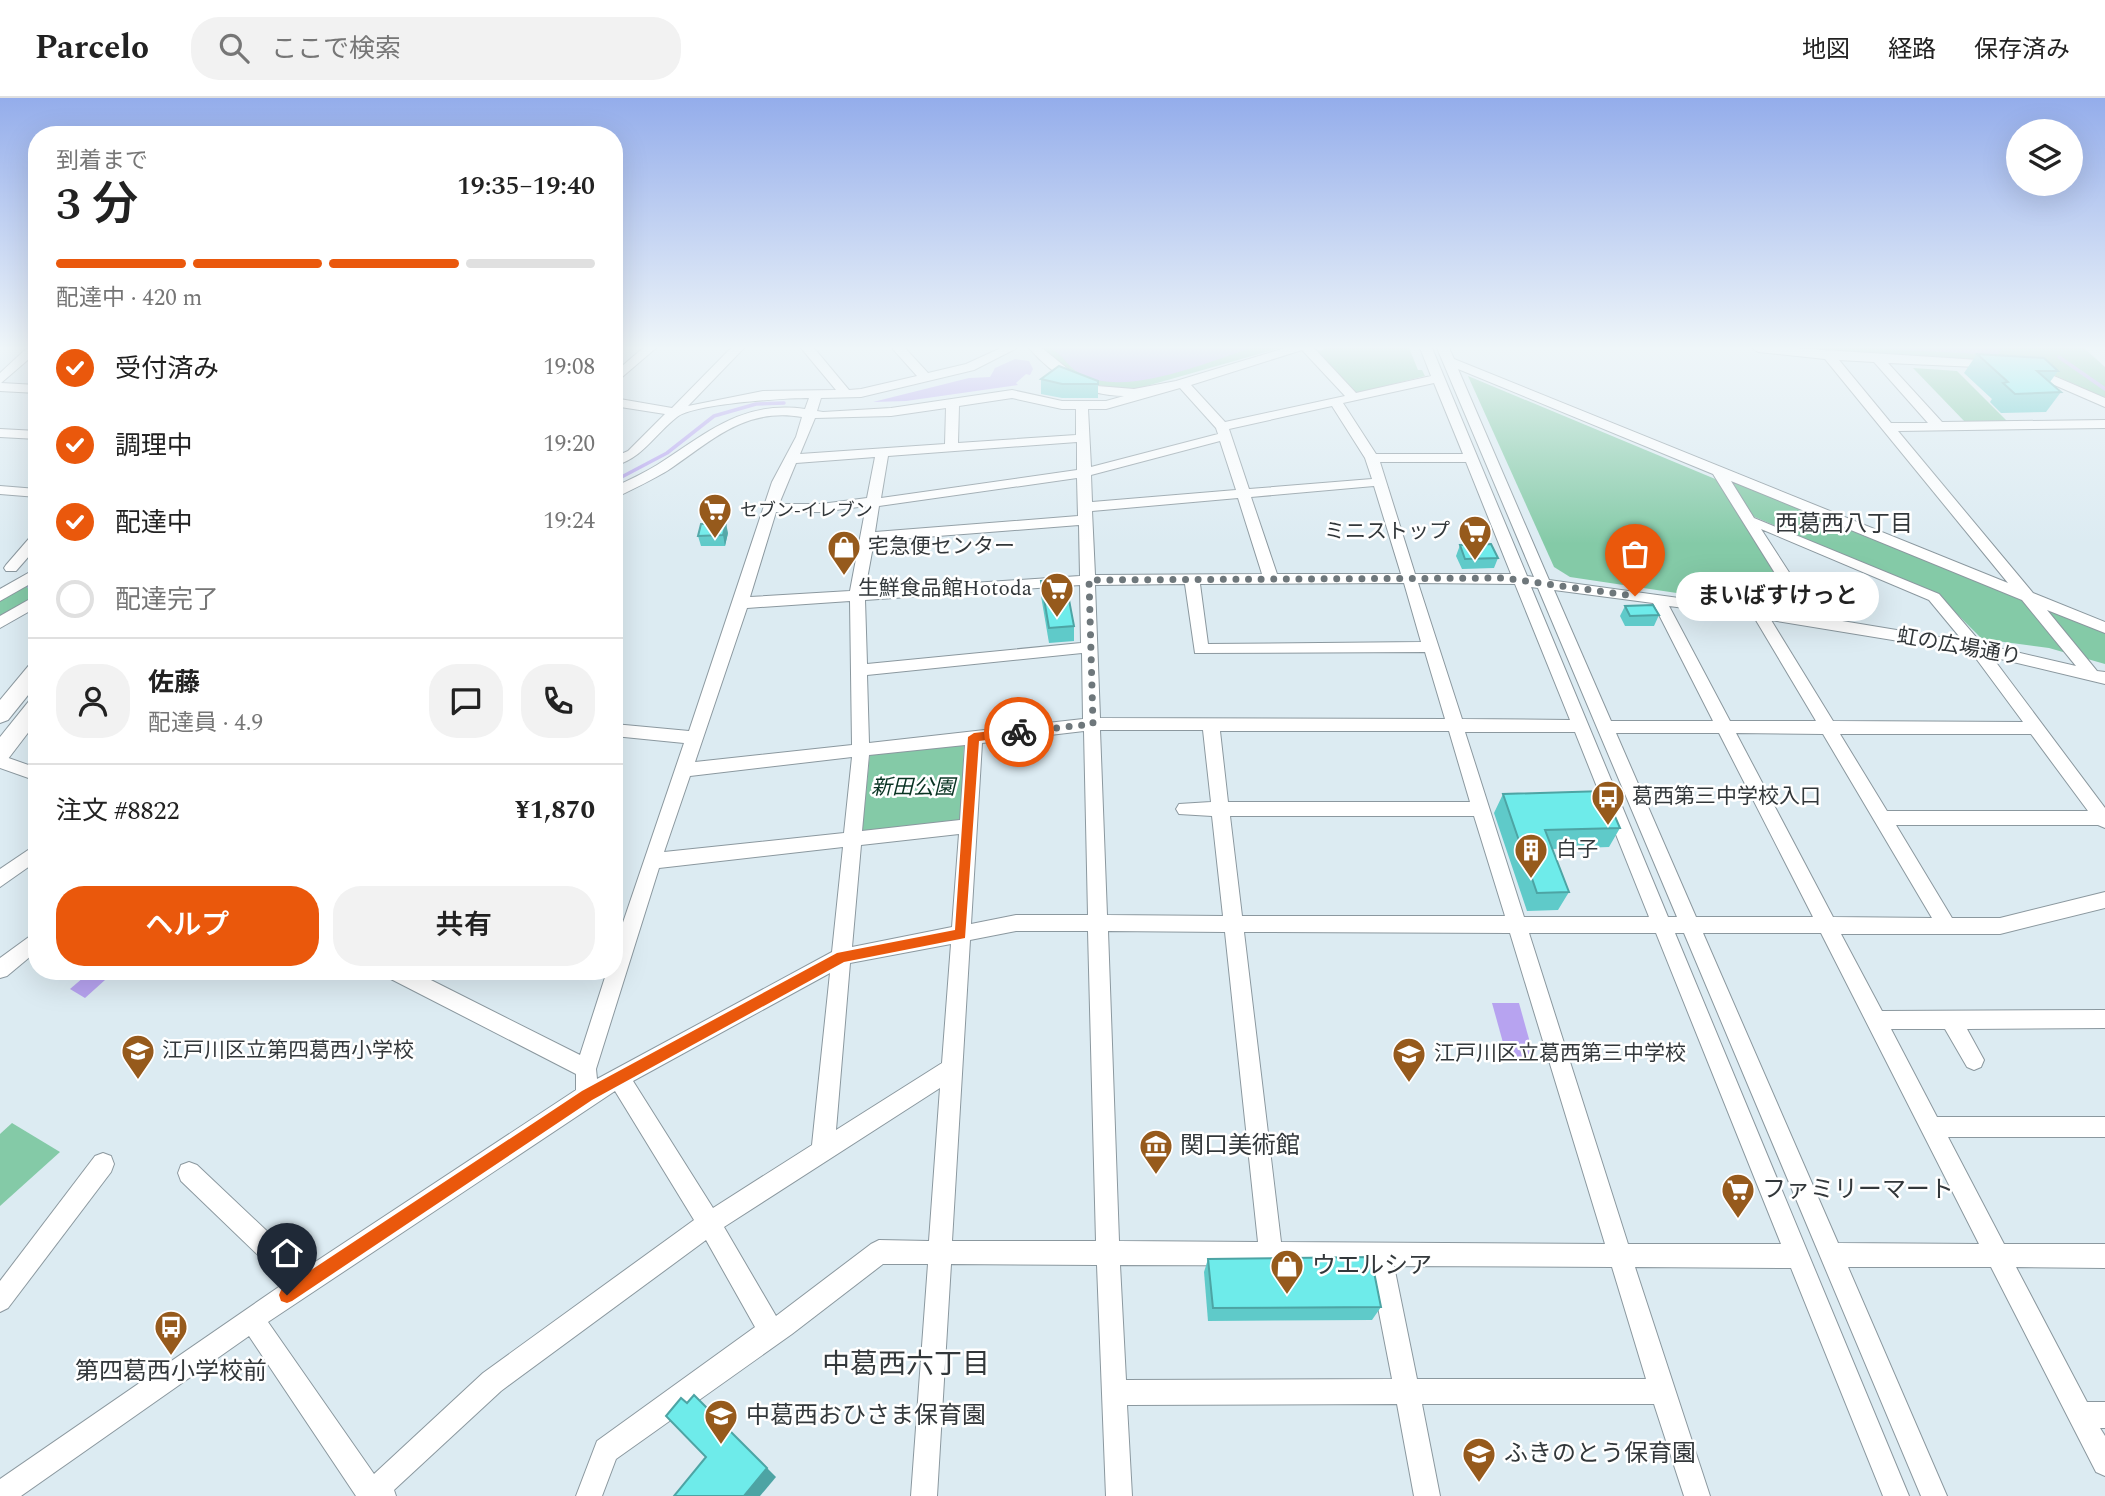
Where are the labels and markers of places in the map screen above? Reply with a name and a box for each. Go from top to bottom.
supermarket icon: セブン-イレブン [696,491,734,540]
place label: セブン-イレブン [740,497,873,524]
supermarket icon: ミニストップ [1456,513,1494,562]
place label: ミニストップ [1324,516,1450,548]
pin [1605,524,1665,596]
shop icon: 宅急便センター [825,528,863,577]
place label: 宅急便センター [868,531,1015,563]
supermarket icon: 生鮮食品館Hotoda [1038,570,1076,619]
callout: まいばすけっと [1677,572,1880,620]
place label: 生鮮食品館Hotoda [858,573,1033,605]
bus stop icon: 葛西第三中学校入口 [1589,778,1627,827]
place label: 葛西第三中学校入口 [1632,781,1821,813]
building icon: 白子 [1512,831,1550,880]
place label: 白子 [1556,834,1598,866]
school or university icon: 江戸川区立第四葛西小学校 [119,1032,157,1081]
place label: 江戸川区立第四葛西小学校 [162,1035,414,1067]
school or university icon: 江戸川区立葛西第三中学校 [1390,1035,1428,1084]
place label: 江戸川区立葛西第三中学校 [1434,1038,1686,1070]
museum icon: 関口美術館 [1137,1127,1175,1176]
place label: 関口美術館 [1180,1128,1300,1164]
supermarket icon: ファミリーマート [1719,1171,1757,1220]
place label: ファミリーマート [1762,1172,1954,1208]
pin [257,1223,317,1295]
shop icon: ウエルシア [1268,1247,1306,1296]
place label: ウエルシア [1312,1248,1432,1284]
bus stop icon: 第四葛西小学校前 [152,1308,190,1357]
place label: 第四葛西小学校前 [75,1354,267,1390]
school or university icon: 中葛西おひさま保育園 [702,1397,740,1446]
place label: 中葛西おひさま保育園 [746,1398,986,1434]
school or university icon: ふきのとう保育園 [1460,1435,1498,1484]
place label: ふきのとう保育園 [1504,1436,1696,1472]

